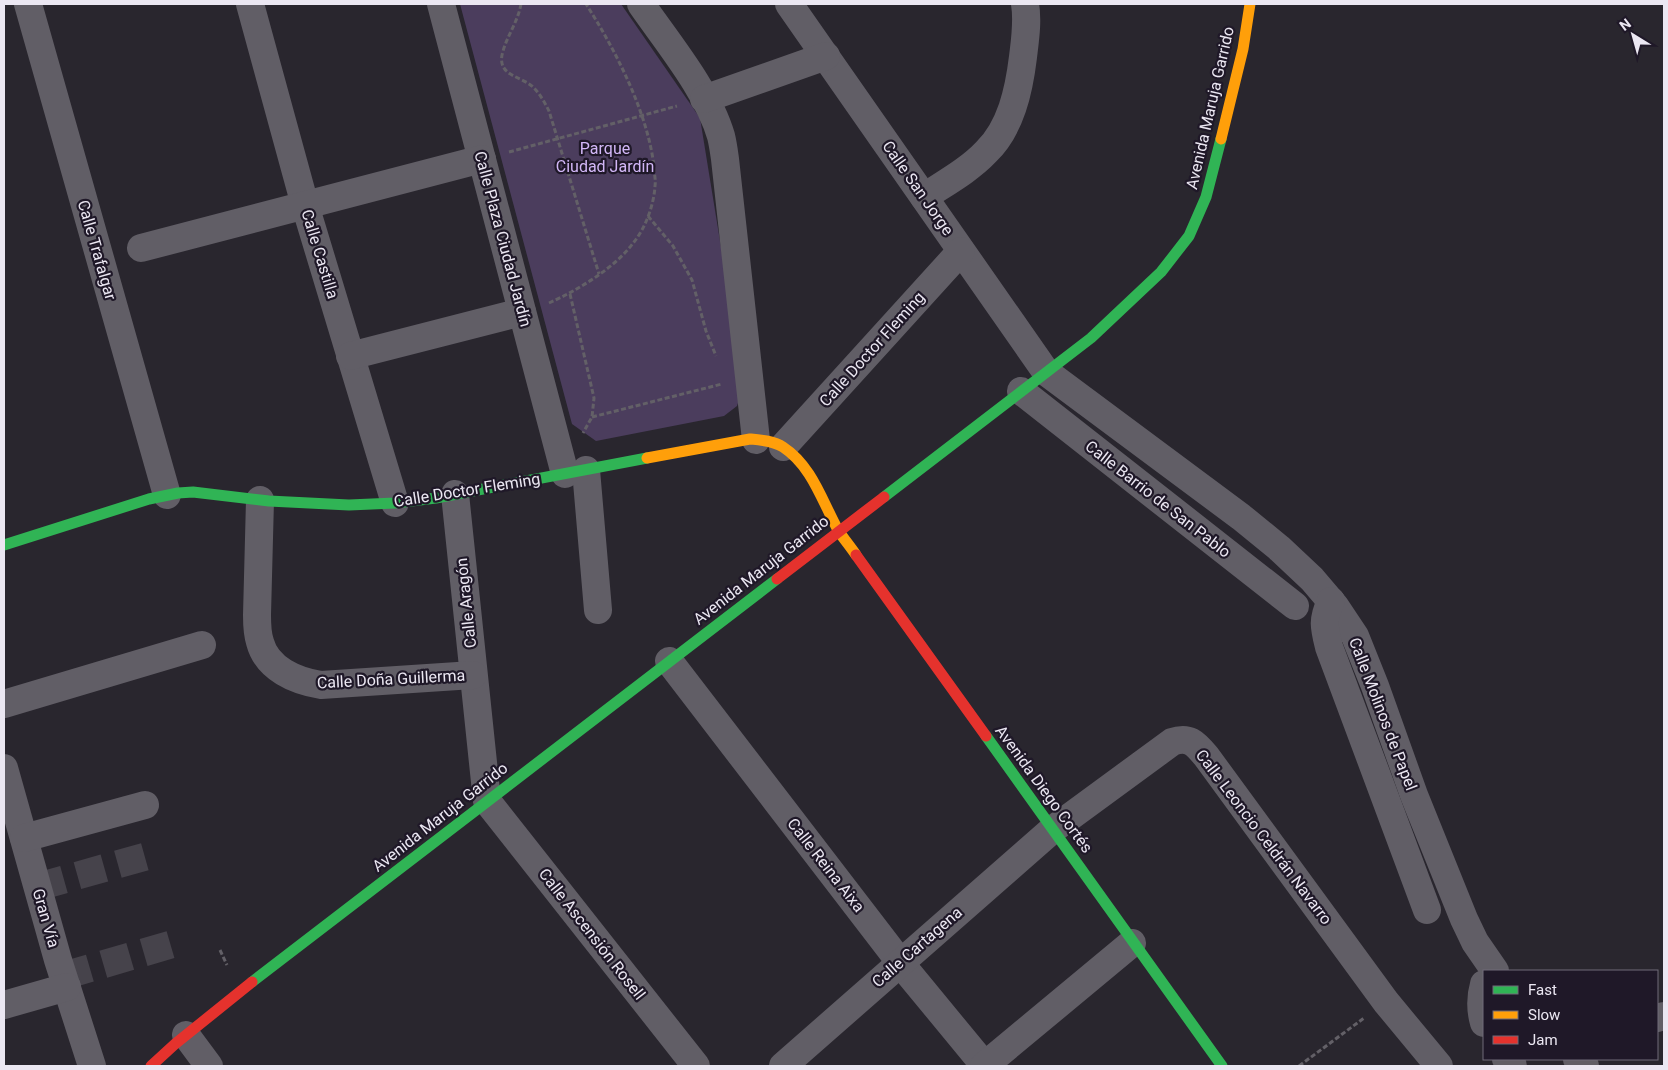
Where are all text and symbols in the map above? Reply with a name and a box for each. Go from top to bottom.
north arrow [1608,10,1658,60]
text: N [1616,15,1634,34]
street label: Avenida Maruja Garrido [1182,25,1238,191]
street label: Calle San Jorge [878,137,958,239]
park label: Parque Ciudad Jardín [556,139,654,176]
street label: Calle Plaza Ciudad Jardín [470,149,536,329]
street label: Calle Trafalgar [74,198,120,303]
street label: Calle Castilla [297,207,343,301]
street label: Calle Doctor Fleming [815,288,929,410]
street label: Calle Barrio de San Pablo [1082,436,1234,562]
street label: Calle Doctor Fleming [392,469,542,511]
street label: Avenida Maruja Garrido [690,511,832,629]
street label: Calle Aragón [452,557,480,649]
street label: Calle Molinos de Papel [1345,635,1421,793]
street label: Calle Doña Guillerma [316,666,466,692]
street label: Avenida Diego Cortés [991,722,1097,856]
street label: Calle Leoncio Celdrán Navarro [1192,746,1336,928]
street label: Avenida Maruja Garrido [369,758,511,876]
street label: Calle Reina Aixa [783,814,869,916]
street label: Calle Ascensión Rosell [535,865,649,1003]
street label: Gran Vía [29,886,63,950]
street label: Calle Cartagena [868,903,966,991]
legend [1483,970,1658,1060]
text: Fast [1528,981,1557,999]
text: Slow [1528,1006,1560,1024]
text: Jam [1528,1031,1558,1049]

